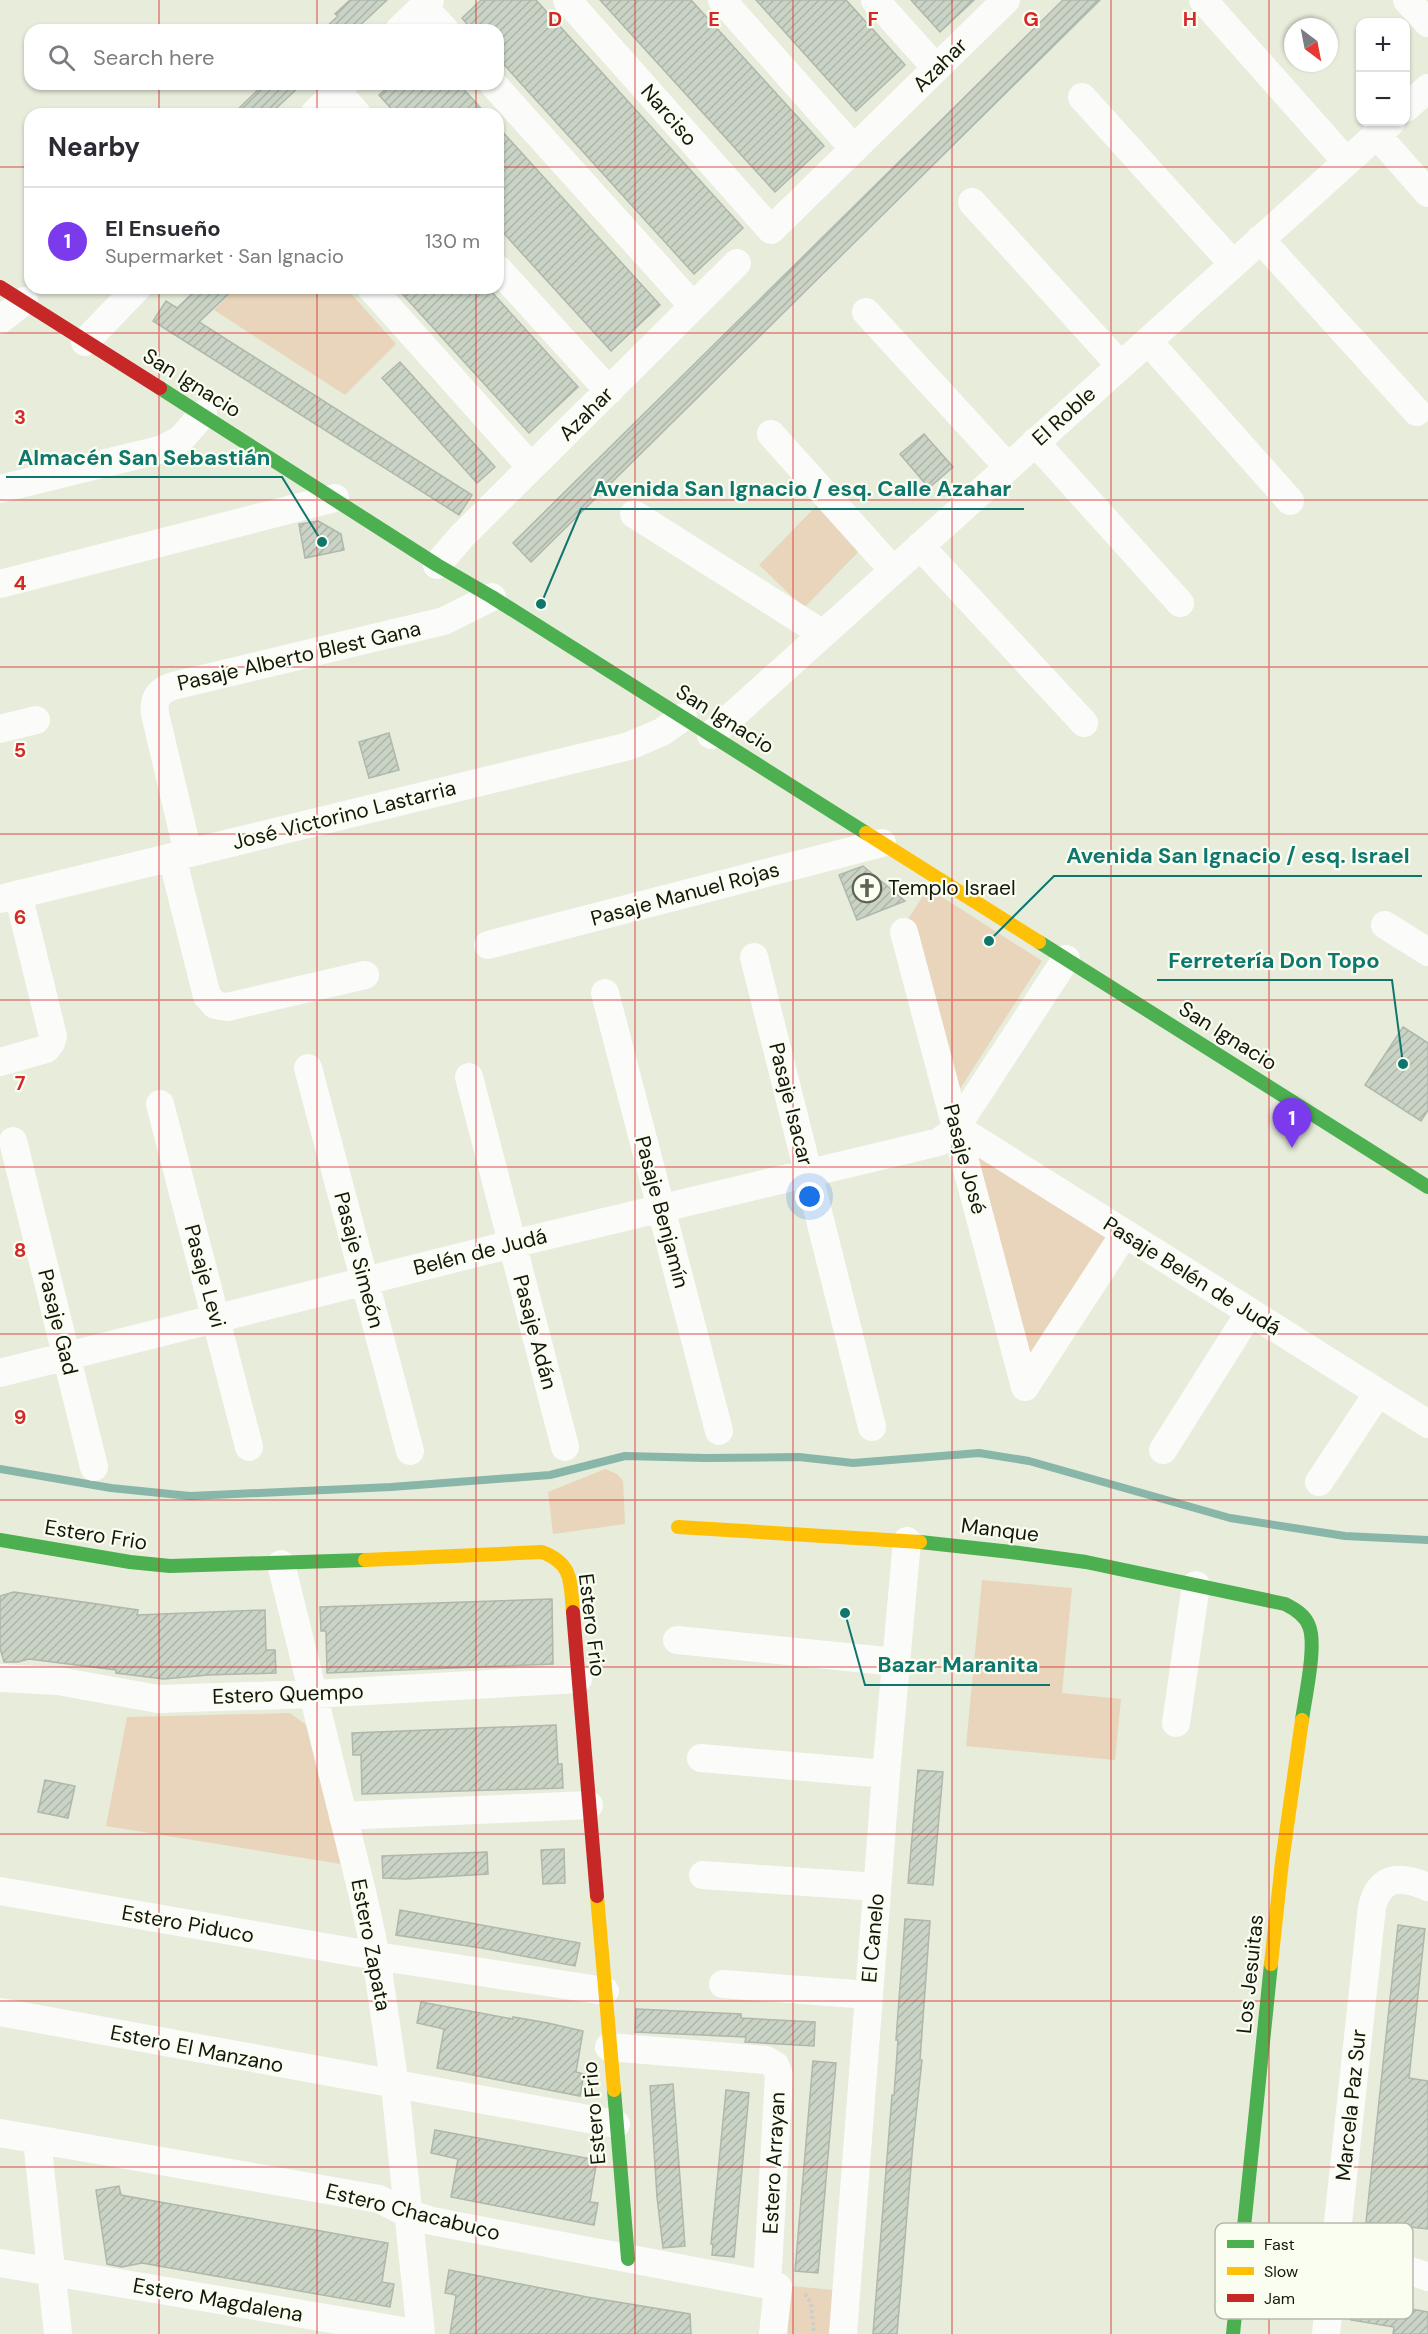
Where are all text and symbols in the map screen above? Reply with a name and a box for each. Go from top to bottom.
text: D [548,6,562,32]
text: E [708,6,720,32]
text: F [867,6,879,32]
text: G [1023,6,1039,32]
text: H [1183,6,1197,32]
north arrow [1284,18,1338,72]
map controls [1356,18,1410,126]
button: + [1356,18,1410,72]
search box [24,24,504,90]
street label: Azahar [907,32,973,98]
icon: search [45,41,78,74]
text: Search here [93,43,214,72]
button: − [1356,72,1410,126]
street label: Narciso [634,78,704,152]
text: Nearby [48,130,140,164]
text: El Ensueño [105,214,221,243]
text: 1 [64,228,71,254]
text: 130 m [425,228,480,254]
text: Supermarket · San Ignacio [105,243,344,269]
street label: San Ignacio [138,342,246,424]
street label: El Roble [1026,380,1102,452]
street label: Azahar [553,381,619,447]
text: 3 [14,404,26,430]
callout: Almacén San Sebastián [6,437,282,477]
text: Almacén San Sebastián [18,443,270,472]
callout: Avenida San Ignacio / esq. Calle Azahar [581,469,1024,509]
text: Avenida San Ignacio / esq. Calle Azahar [593,474,1011,503]
text: 4 [14,570,27,596]
street label: Pasaje Alberto Blest Gana [174,614,424,698]
street label: San Ignacio [671,678,779,760]
text: 5 [14,737,26,763]
street label: José Victorino Lastarria [229,774,459,856]
callout: Avenida San Ignacio / esq. Israel [1054,836,1422,876]
text: Avenida San Ignacio / esq. Israel [1066,841,1410,870]
street label: Pasaje Manuel Rojas [587,855,783,933]
church icon: Templo Israel [851,872,883,904]
place label: Templo Israel [888,874,1016,902]
text: 6 [14,904,26,930]
callout: Ferretería Don Topo [1157,940,1392,980]
text: Ferretería Don Topo [1168,946,1380,975]
street label: San Ignacio [1174,995,1282,1077]
street label: Pasaje Isacar [762,1040,820,1169]
text: 7 [15,1070,26,1096]
pin: 1 [1272,1098,1312,1148]
street label: Pasaje José [937,1101,993,1217]
street label: Pasaje Benjamín [628,1133,696,1291]
your location [795,1182,824,1211]
street label: Pasaje Simeón [327,1189,391,1331]
street label: Pasaje Belén de Judá [1098,1210,1286,1342]
street label: Pasaje Levi [178,1221,232,1331]
street label: Belén de Judá [410,1222,550,1282]
text: 8 [14,1237,26,1263]
street label: Pasaje Gad [31,1266,85,1378]
street label: Pasaje Adán [506,1272,564,1392]
text: 9 [14,1404,26,1430]
street label: Manque [959,1511,1041,1549]
street label: Estero Frio [43,1513,149,1557]
street label: Estero Frio [572,1572,612,1678]
callout: Bazar Maranita [865,1645,1050,1685]
text: Bazar Maranita [877,1650,1039,1679]
street label: Estero Quempo [212,1677,364,1711]
street label: Estero Zapata [344,1877,398,2013]
street label: El Canelo [855,1892,891,1984]
street label: Estero Piduco [120,1899,256,1949]
street label: Los Jesuitas [1230,1913,1270,2035]
street label: Estero El Manzano [108,2018,286,2080]
street label: Marcela Paz Sur [1329,2028,1373,2182]
street label: Estero Frio [576,2060,612,2166]
street label: Estero Arrayan [756,2091,792,2235]
street label: Estero Chacabuco [323,2177,503,2247]
legend [1215,2223,1413,2319]
text: Fast [1264,2234,1295,2255]
text: Slow [1264,2261,1298,2282]
street label: Estero Magdalena [131,2271,305,2329]
text: Jam [1264,2288,1295,2309]

